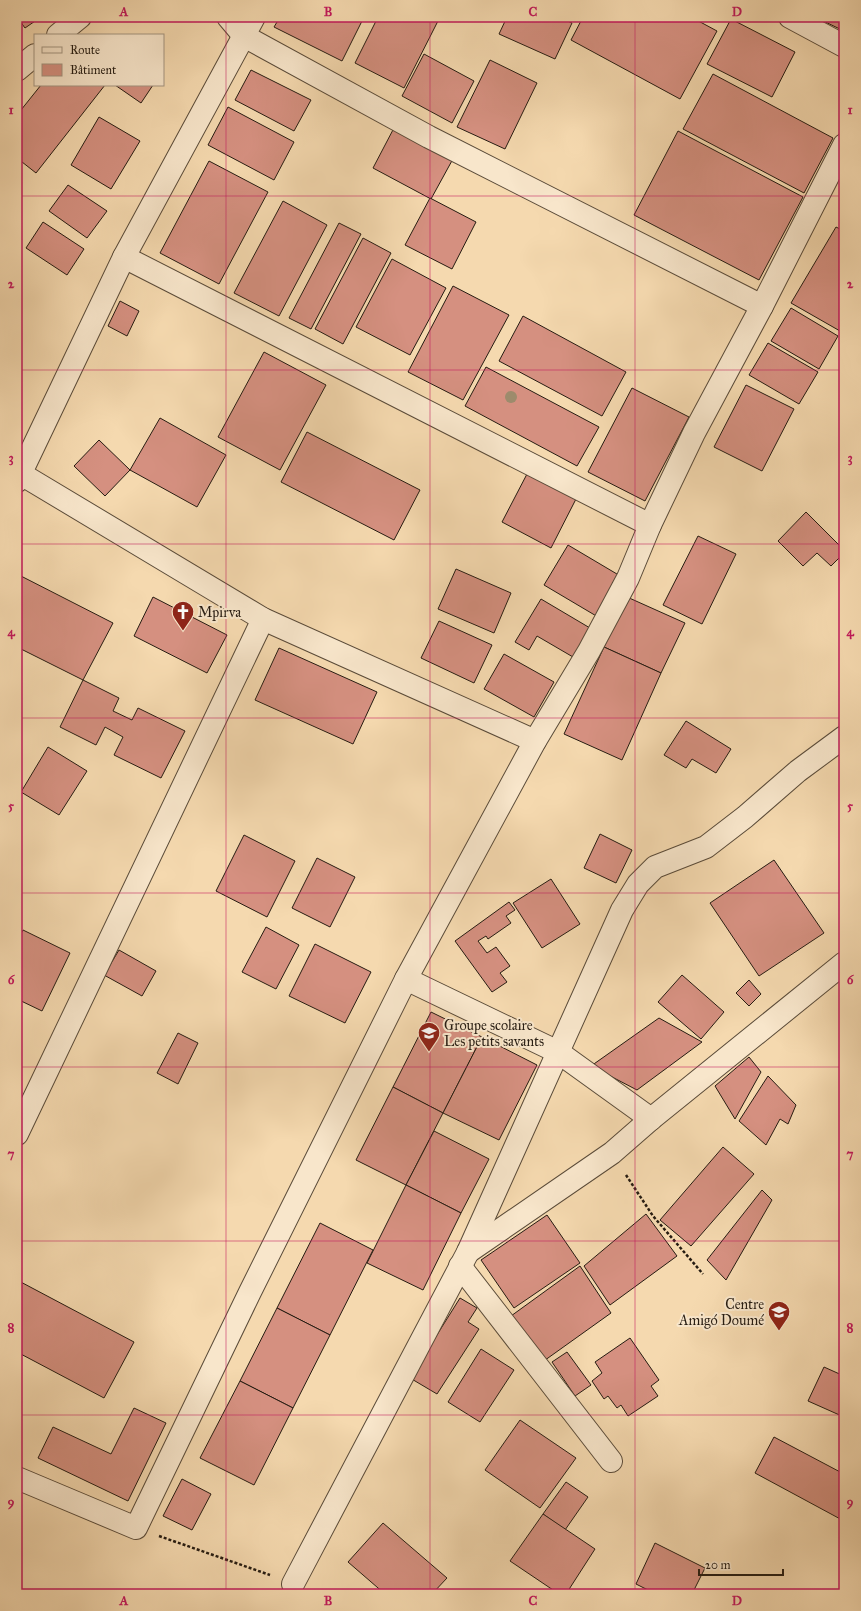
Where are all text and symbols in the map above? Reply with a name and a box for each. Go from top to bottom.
text: A [119,4,129,20]
text: B [324,4,333,20]
text: C [529,4,538,20]
text: D [732,4,742,20]
legend [34,34,164,86]
text: Route [70,43,100,57]
text: Bâtiment [70,63,117,77]
text: 1 [8,102,14,118]
text: 1 [847,102,853,118]
text: 2 [8,276,15,292]
text: 2 [847,276,854,292]
text: 3 [8,450,14,466]
text: 3 [847,450,853,466]
church icon: Mpirva [170,599,196,632]
place label: Mpirva [198,604,241,621]
text: 4 [7,624,15,640]
text: 4 [846,624,854,640]
text: 5 [8,798,15,814]
text: 5 [847,798,854,814]
text: 6 [8,972,16,988]
text: 6 [847,972,855,988]
place label: Groupe scolaire Les petits savants [444,1017,544,1050]
school or university icon: Groupe scolaire Les petits savants [416,1020,442,1053]
text: 7 [8,1146,15,1162]
text: 7 [847,1146,854,1162]
place label: Centre Amigó Doumé [678,1296,764,1329]
school or university icon: Centre Amigó Doumé [766,1299,792,1332]
text: 8 [8,1320,15,1336]
text: 8 [847,1320,854,1336]
text: 9 [8,1494,15,1510]
text: 9 [847,1494,854,1510]
scale bar [699,1551,783,1577]
text: 20 m [705,1558,731,1572]
text: A [119,1593,129,1609]
text: B [324,1593,333,1609]
text: C [529,1593,538,1609]
text: D [732,1593,742,1609]

